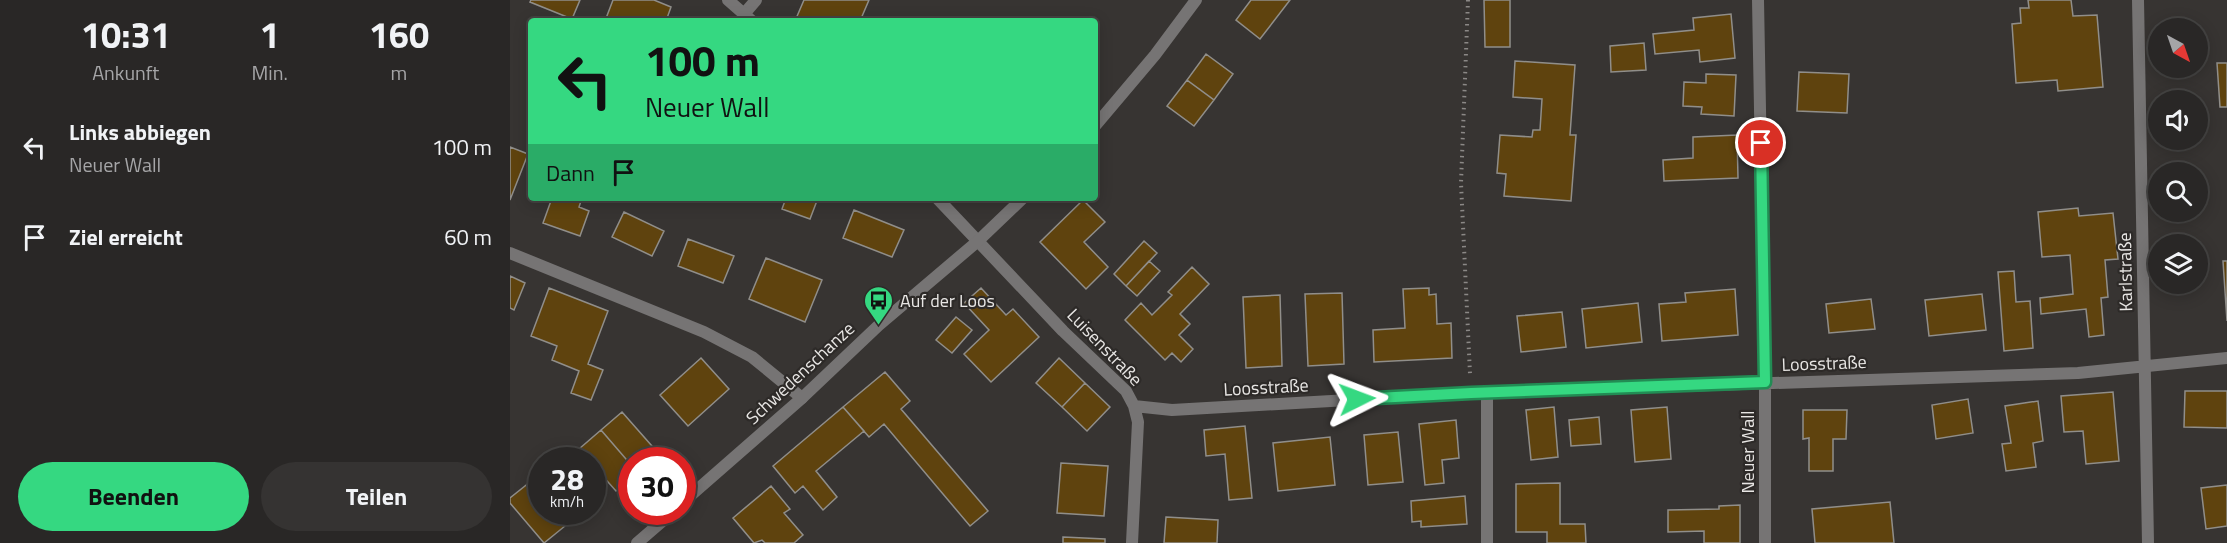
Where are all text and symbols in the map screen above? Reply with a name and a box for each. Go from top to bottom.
text: 10:31 [81,7,171,62]
text: 1 [260,7,280,62]
text: 160 [369,7,429,62]
north arrow [2148,18,2208,78]
map controls [2148,18,2208,294]
text: 100 m [645,28,760,92]
icon: left [546,42,624,120]
text: Ankunft [92,57,159,88]
text: Min. [252,57,288,88]
text: m [391,57,407,88]
text: Neuer Wall [645,86,770,127]
button: sound [2148,90,2208,150]
text: Links abbiegen [69,115,211,149]
pin [1735,117,1786,168]
icon: arrive [1744,126,1777,159]
text: 100 m [432,130,492,164]
icon: left [18,131,51,164]
text: Neuer Wall [69,149,161,180]
text: Dann [546,156,595,190]
icon: arrive [607,156,640,189]
button: search [2148,162,2208,222]
text: Ziel erreicht [69,220,183,254]
text: 60 m [444,220,492,254]
icon: arrive [18,221,51,254]
street label: Karlstraße [2111,232,2139,312]
button: layers [2148,234,2208,294]
bus stop icon: Auf der Loos [863,284,895,326]
place label: Auf der Loos [900,287,995,314]
street label: Luisenstraße [1061,302,1149,392]
street label: Schwedenschanze [740,315,860,431]
street label: Loosstraße [1781,348,1867,378]
position arrow [1325,367,1389,431]
street label: Loosstraße [1223,371,1309,403]
street label: Neuer Wall [1734,410,1761,494]
speed limit sign: 30 [618,447,696,525]
text: 28 [550,456,584,502]
button: Beenden [18,462,249,531]
button: Teilen [261,462,492,531]
text: km/h [550,490,584,513]

